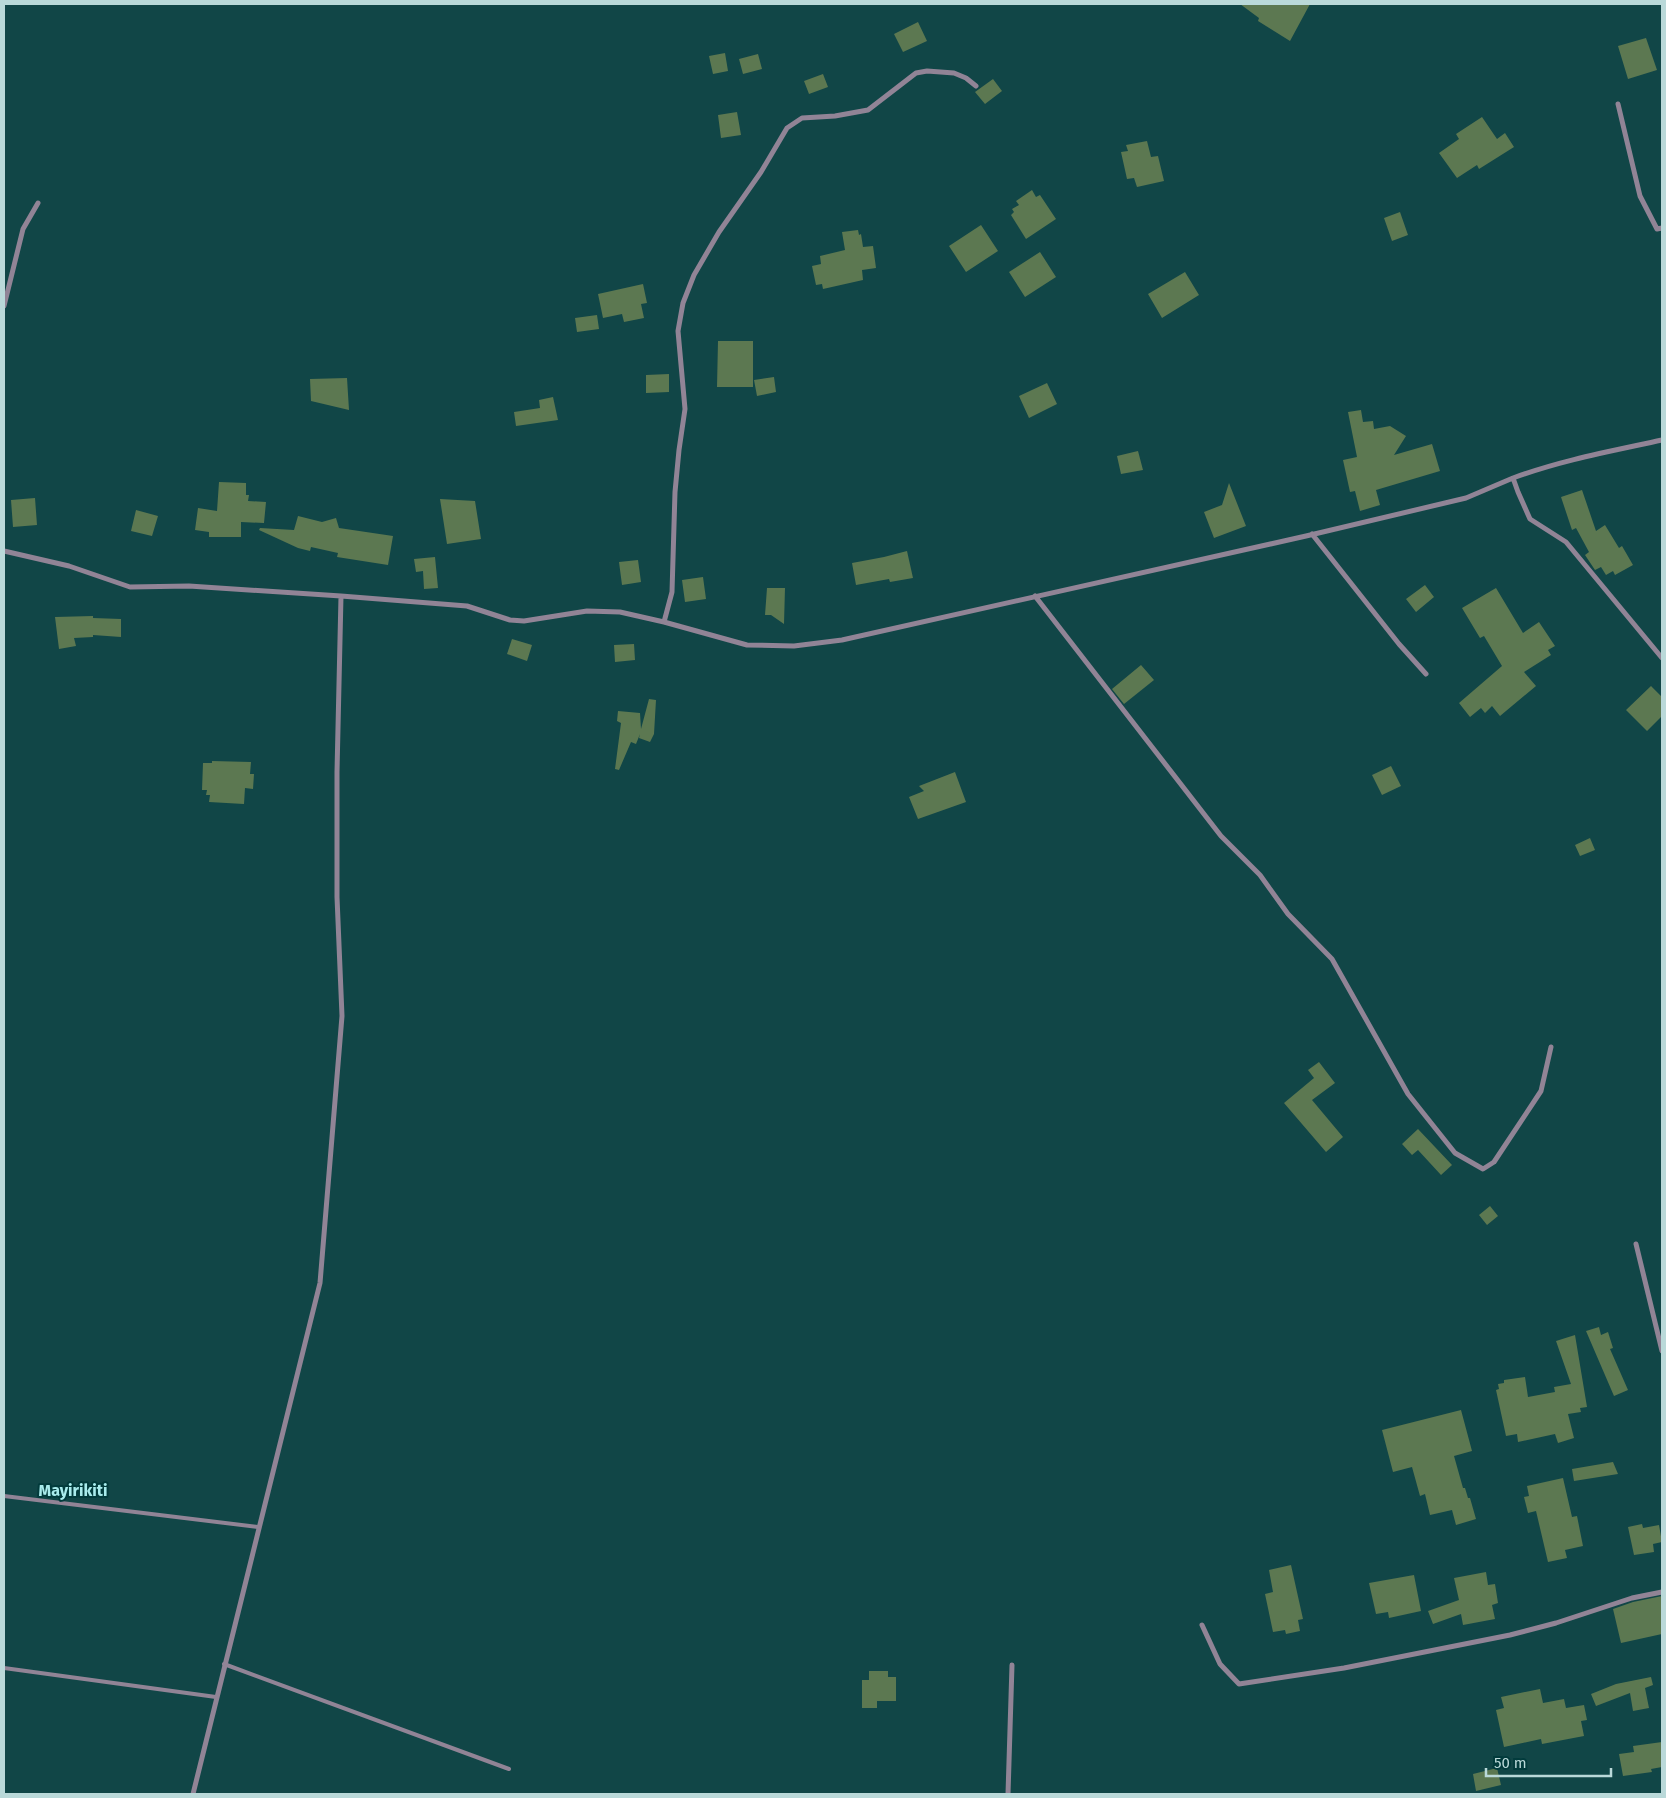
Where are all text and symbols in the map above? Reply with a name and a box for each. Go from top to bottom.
district label: Mayirikiti [39,1481,107,1500]
scale bar [1486,1746,1611,1778]
text: 50 m [1494,1754,1527,1772]

